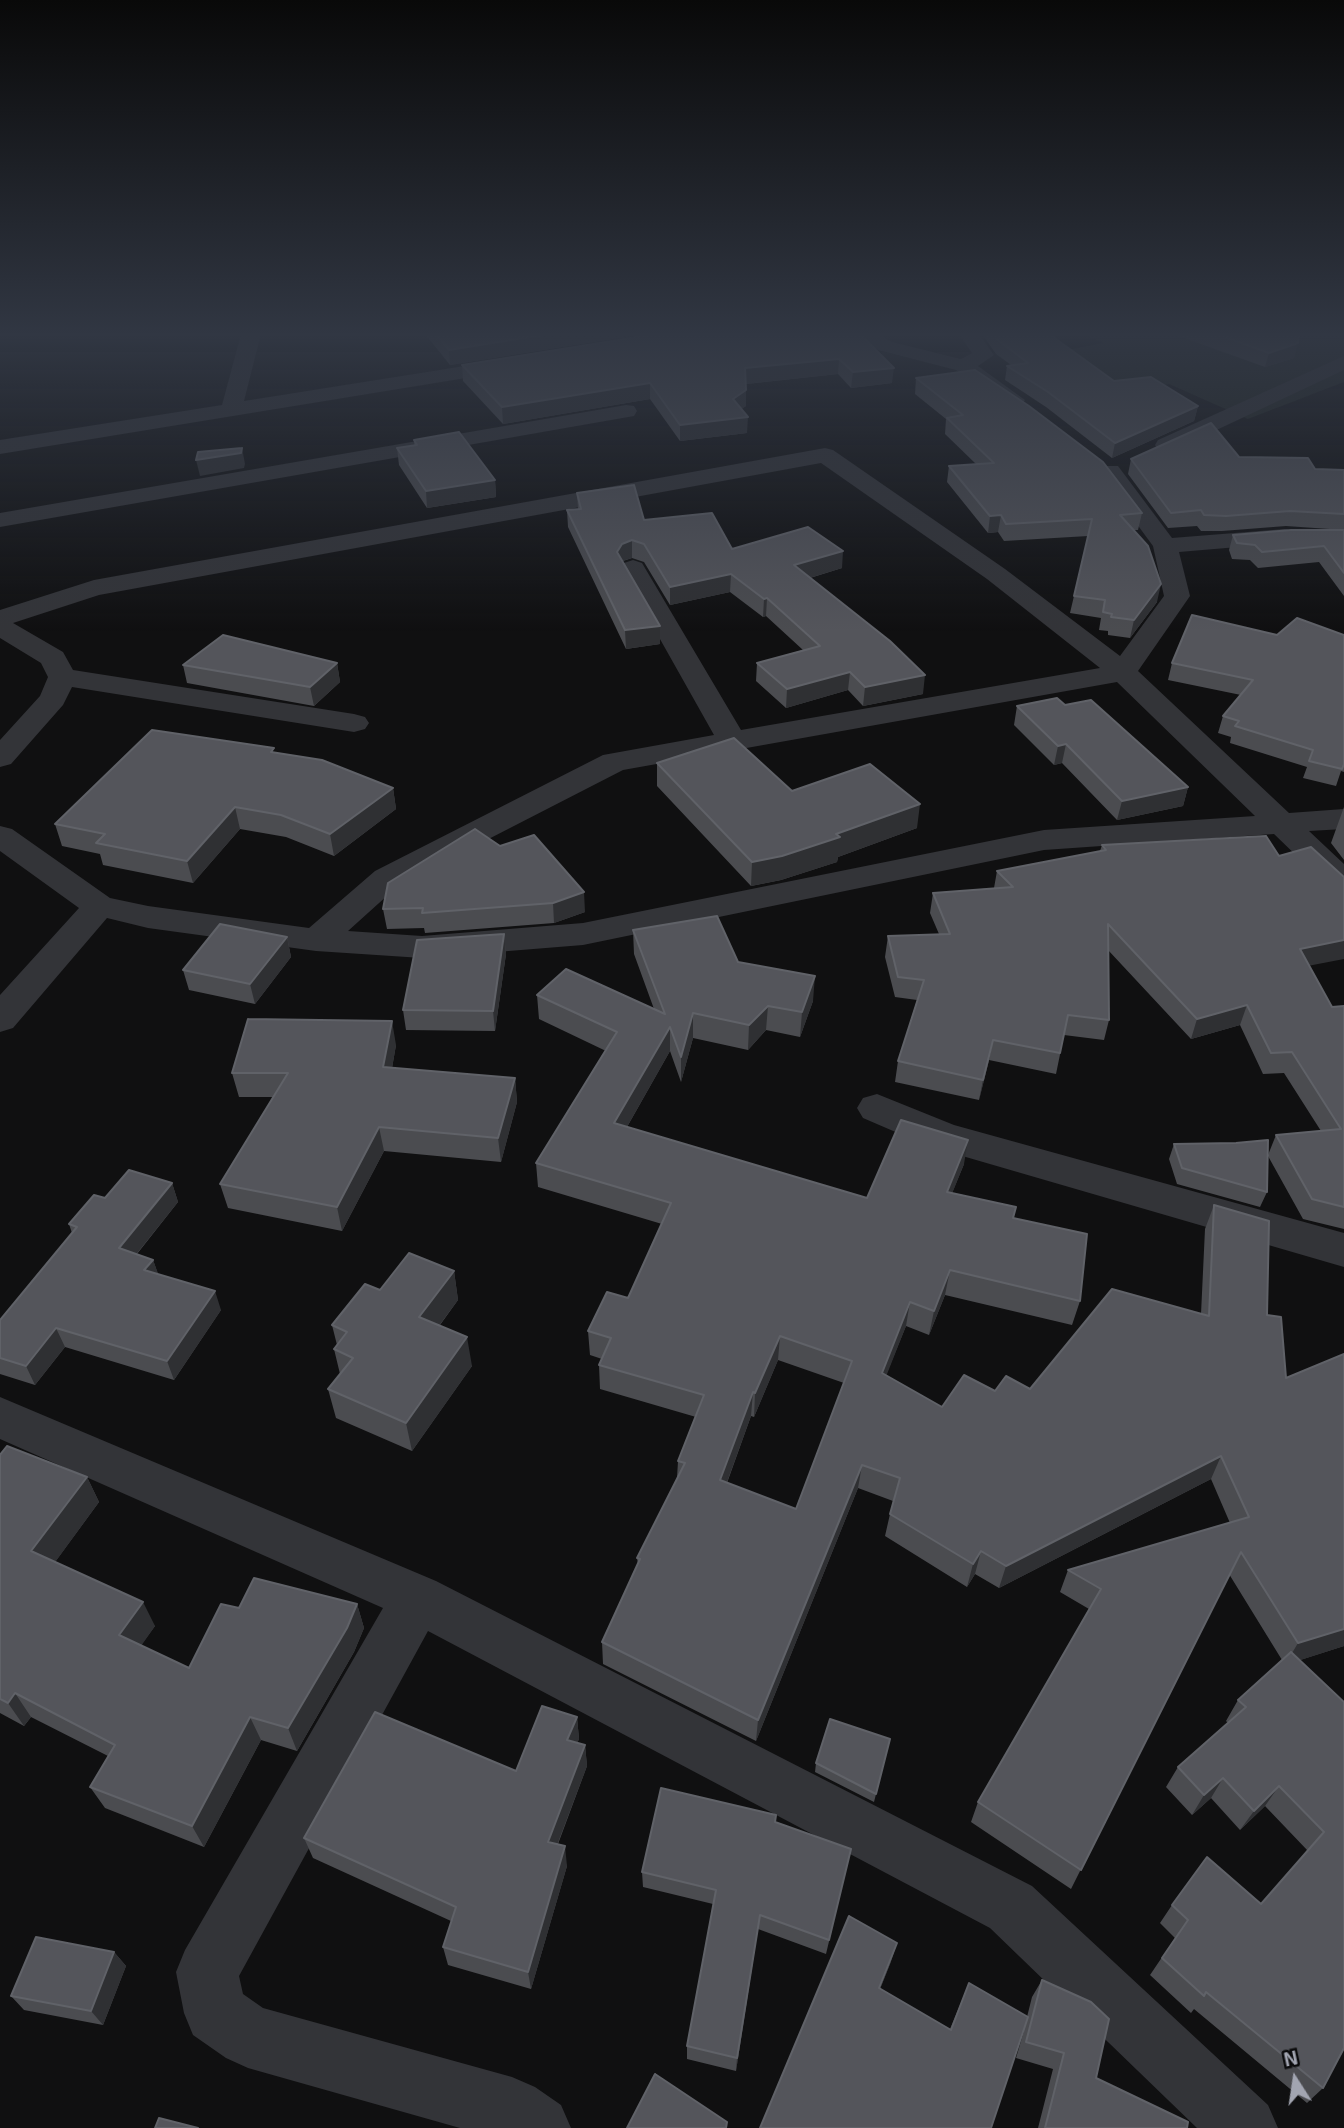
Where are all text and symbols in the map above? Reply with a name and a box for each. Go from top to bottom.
north arrow [1260,2044,1330,2114]
text: N [1281,2045,1300,2071]

